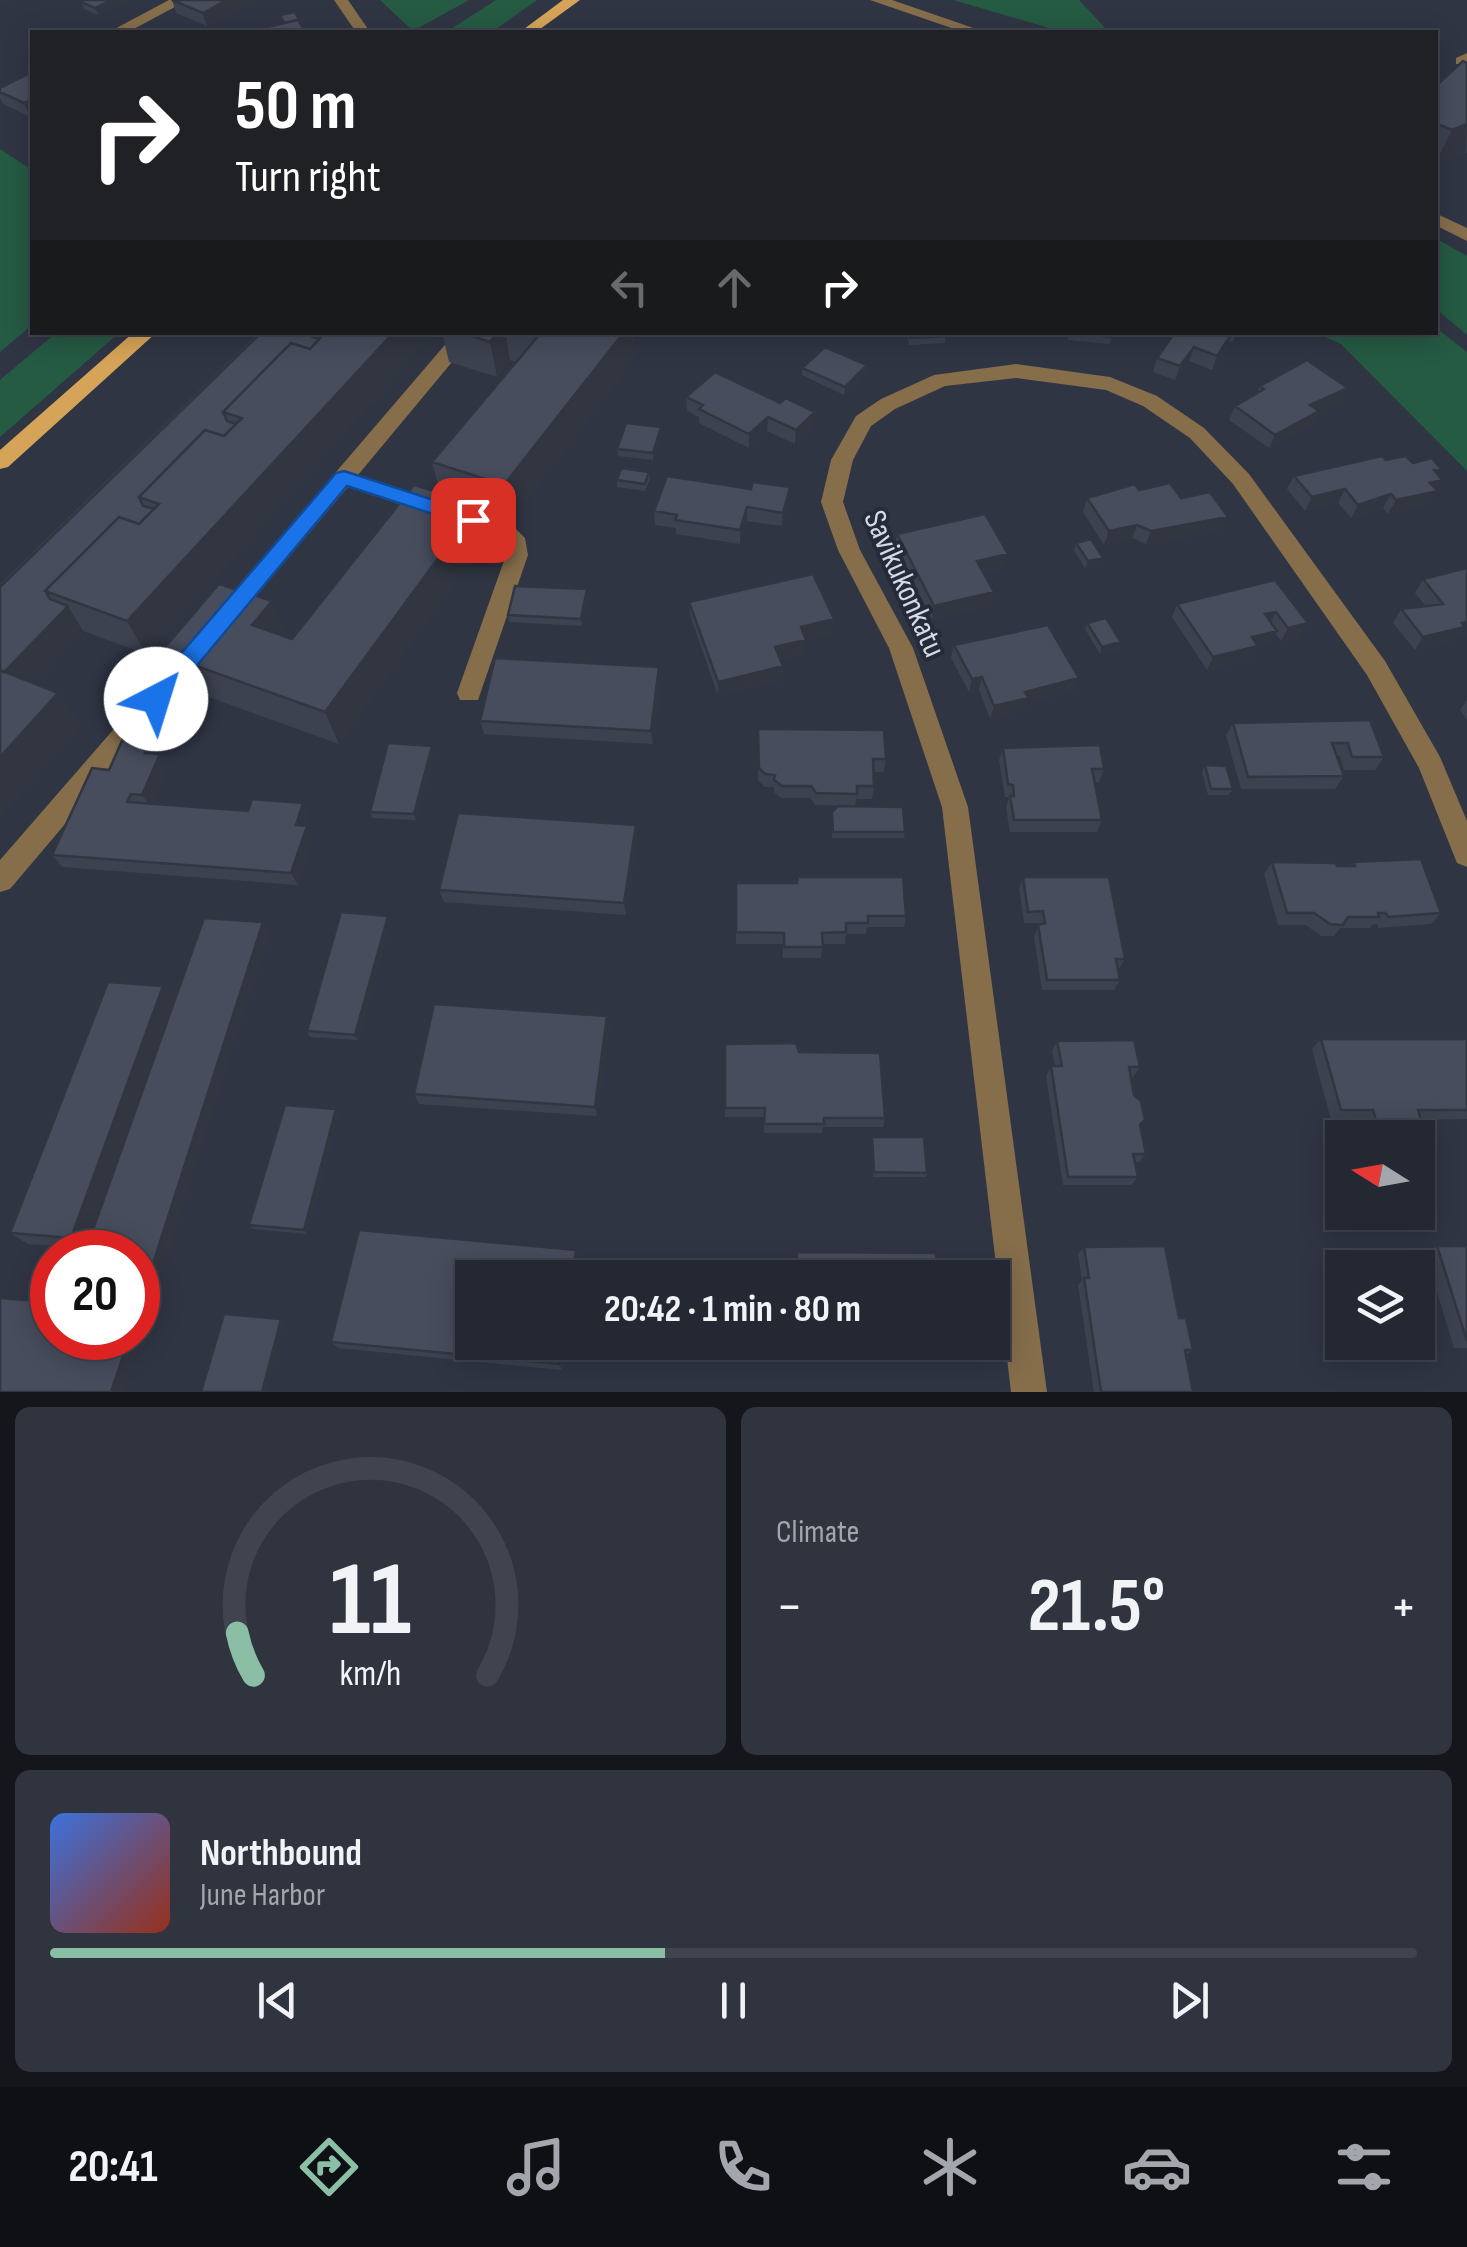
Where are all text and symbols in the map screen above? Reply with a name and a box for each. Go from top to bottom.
text: 50 m [235,65,356,149]
icon: right [70,70,200,200]
text: Turn right [235,150,381,205]
icon: left [602,260,657,315]
icon: ahead [707,260,762,315]
icon: right [812,260,867,315]
pin [431,478,516,563]
icon: arrive [446,493,501,548]
street label: Savikukonkatu [854,505,954,663]
position arrow [104,647,208,751]
north arrow [1325,1120,1435,1230]
map controls [1325,1120,1435,1360]
speed limit sign: 20 [30,1230,160,1360]
button: layers [1325,1250,1435,1360]
text: 20:42 · 1 min · 80 m [604,1287,861,1332]
text: Climate [776,1513,859,1552]
text: 11 [330,1539,411,1664]
text: 21.5° [1028,1562,1165,1653]
text: − [776,1574,803,1641]
text: + [1390,1574,1417,1641]
text: km/h [340,1653,401,1696]
text: Northbound [200,1831,362,1876]
text: June Harbor [200,1876,325,1915]
icon: previous [250,1973,305,2028]
icon: pause [706,1973,761,2028]
icon: next [1162,1973,1217,2028]
icon: directions [294,2132,364,2202]
icon: music [501,2132,571,2202]
icon: phone [708,2132,778,2202]
icon: climate [915,2132,985,2202]
icon: car [1122,2132,1192,2202]
icon: filters [1329,2132,1399,2202]
text: 20:41 [68,2140,158,2195]

